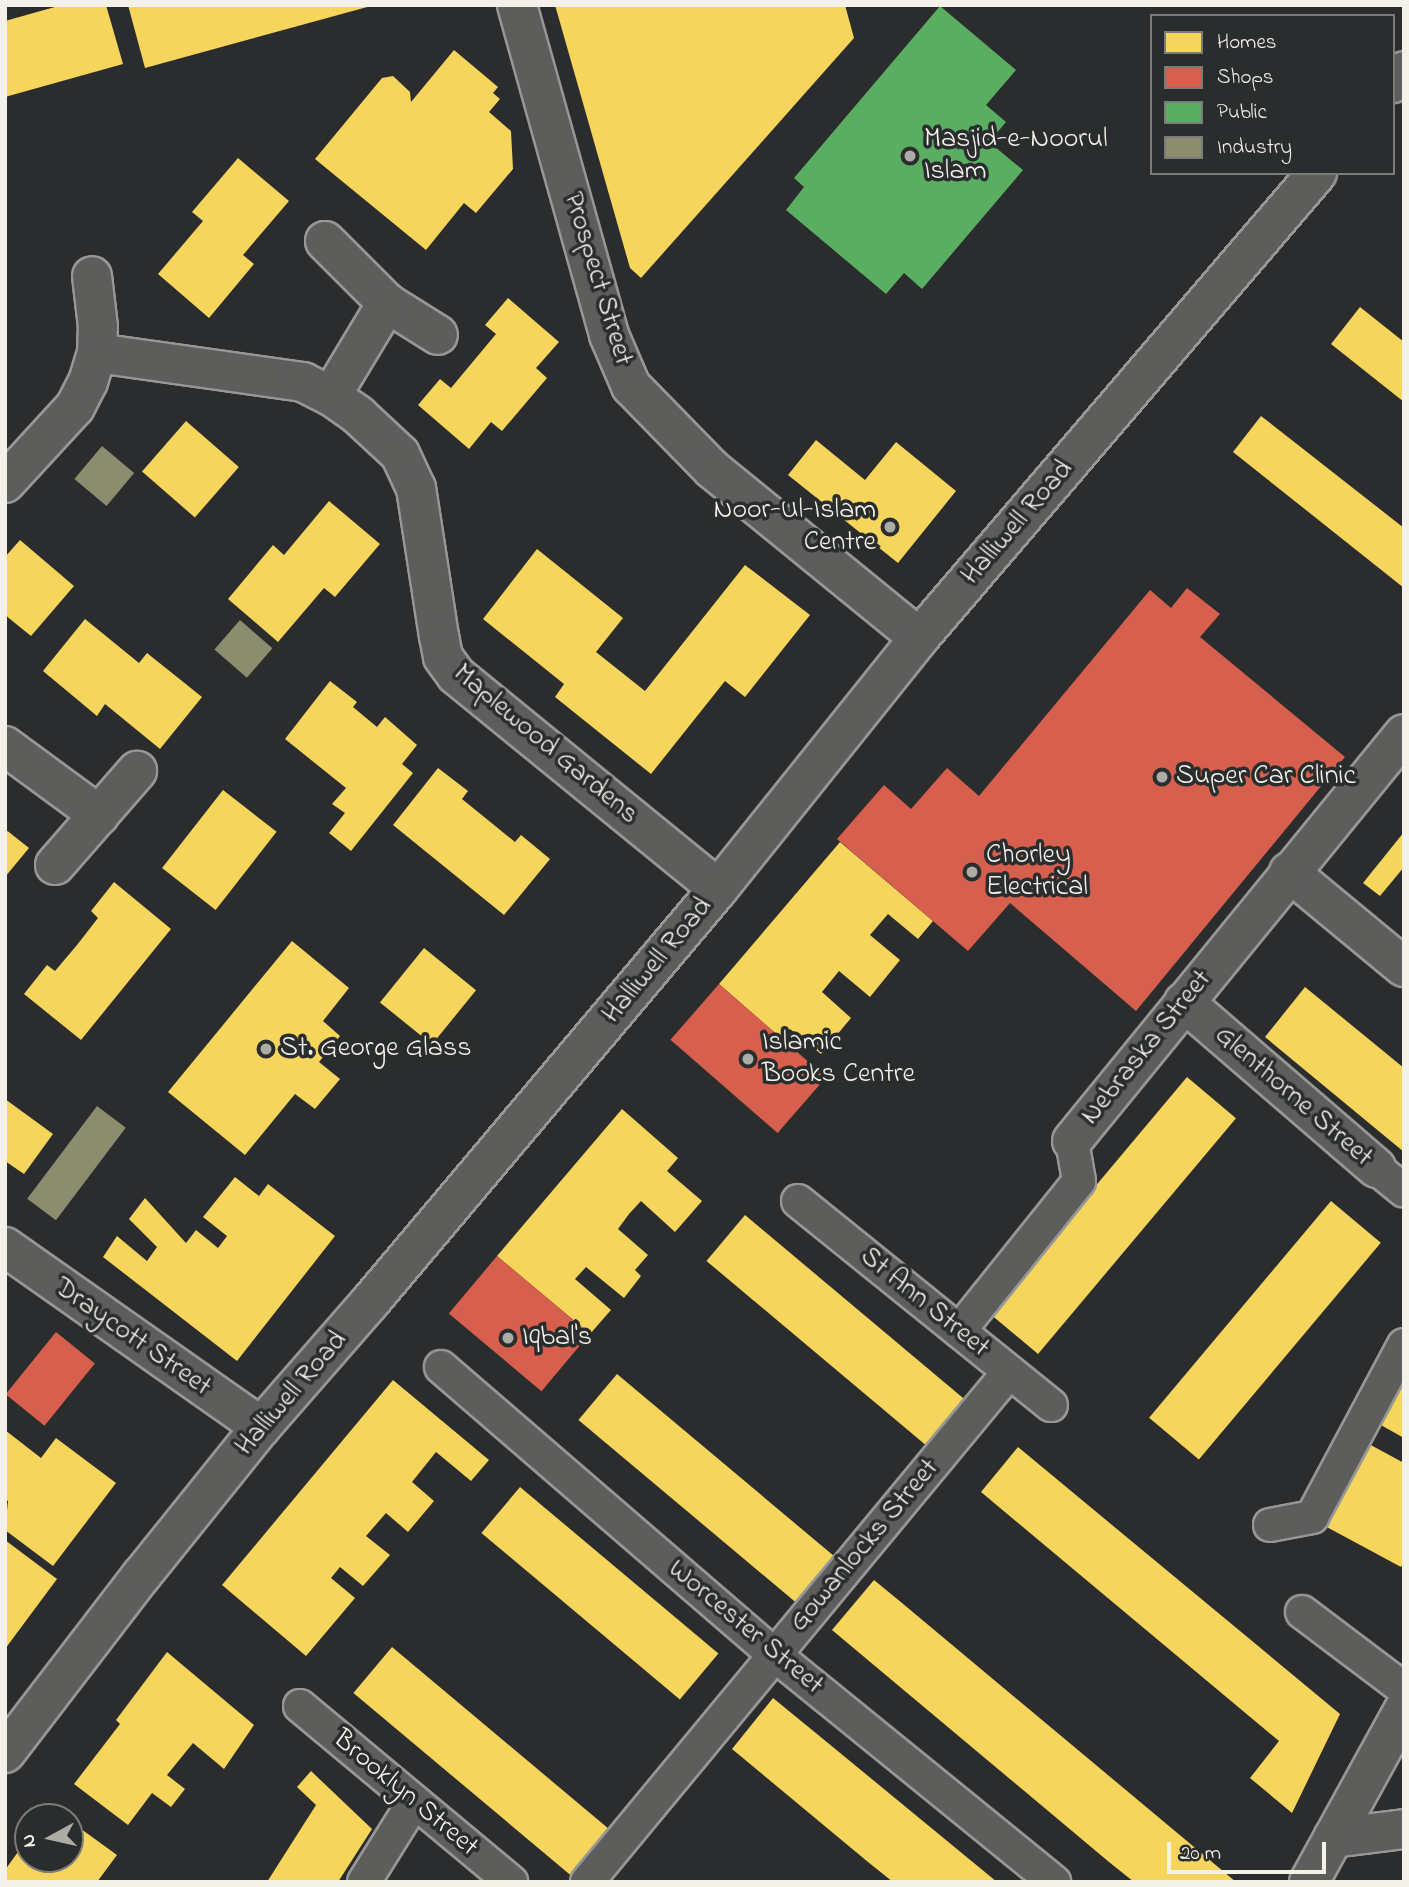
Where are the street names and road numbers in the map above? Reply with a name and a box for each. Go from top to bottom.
street label: Prospect Street [555,188,639,370]
street label: Halliwell Road [955,454,1081,592]
street label: Maplewood Gardens [446,658,644,832]
street label: Halliwell Road [596,891,720,1031]
street label: Nebraska Street [1074,964,1220,1132]
street label: Glenthorne Street [1207,1019,1379,1175]
street label: St Ann Street [852,1241,996,1365]
street label: Draycott Street [47,1271,217,1405]
street label: Halliwell Road [229,1325,355,1463]
street label: Gowanlocks Street [783,1453,947,1639]
street label: Worcester Street [661,1553,829,1703]
street label: Brooklyn Street [325,1723,485,1865]

